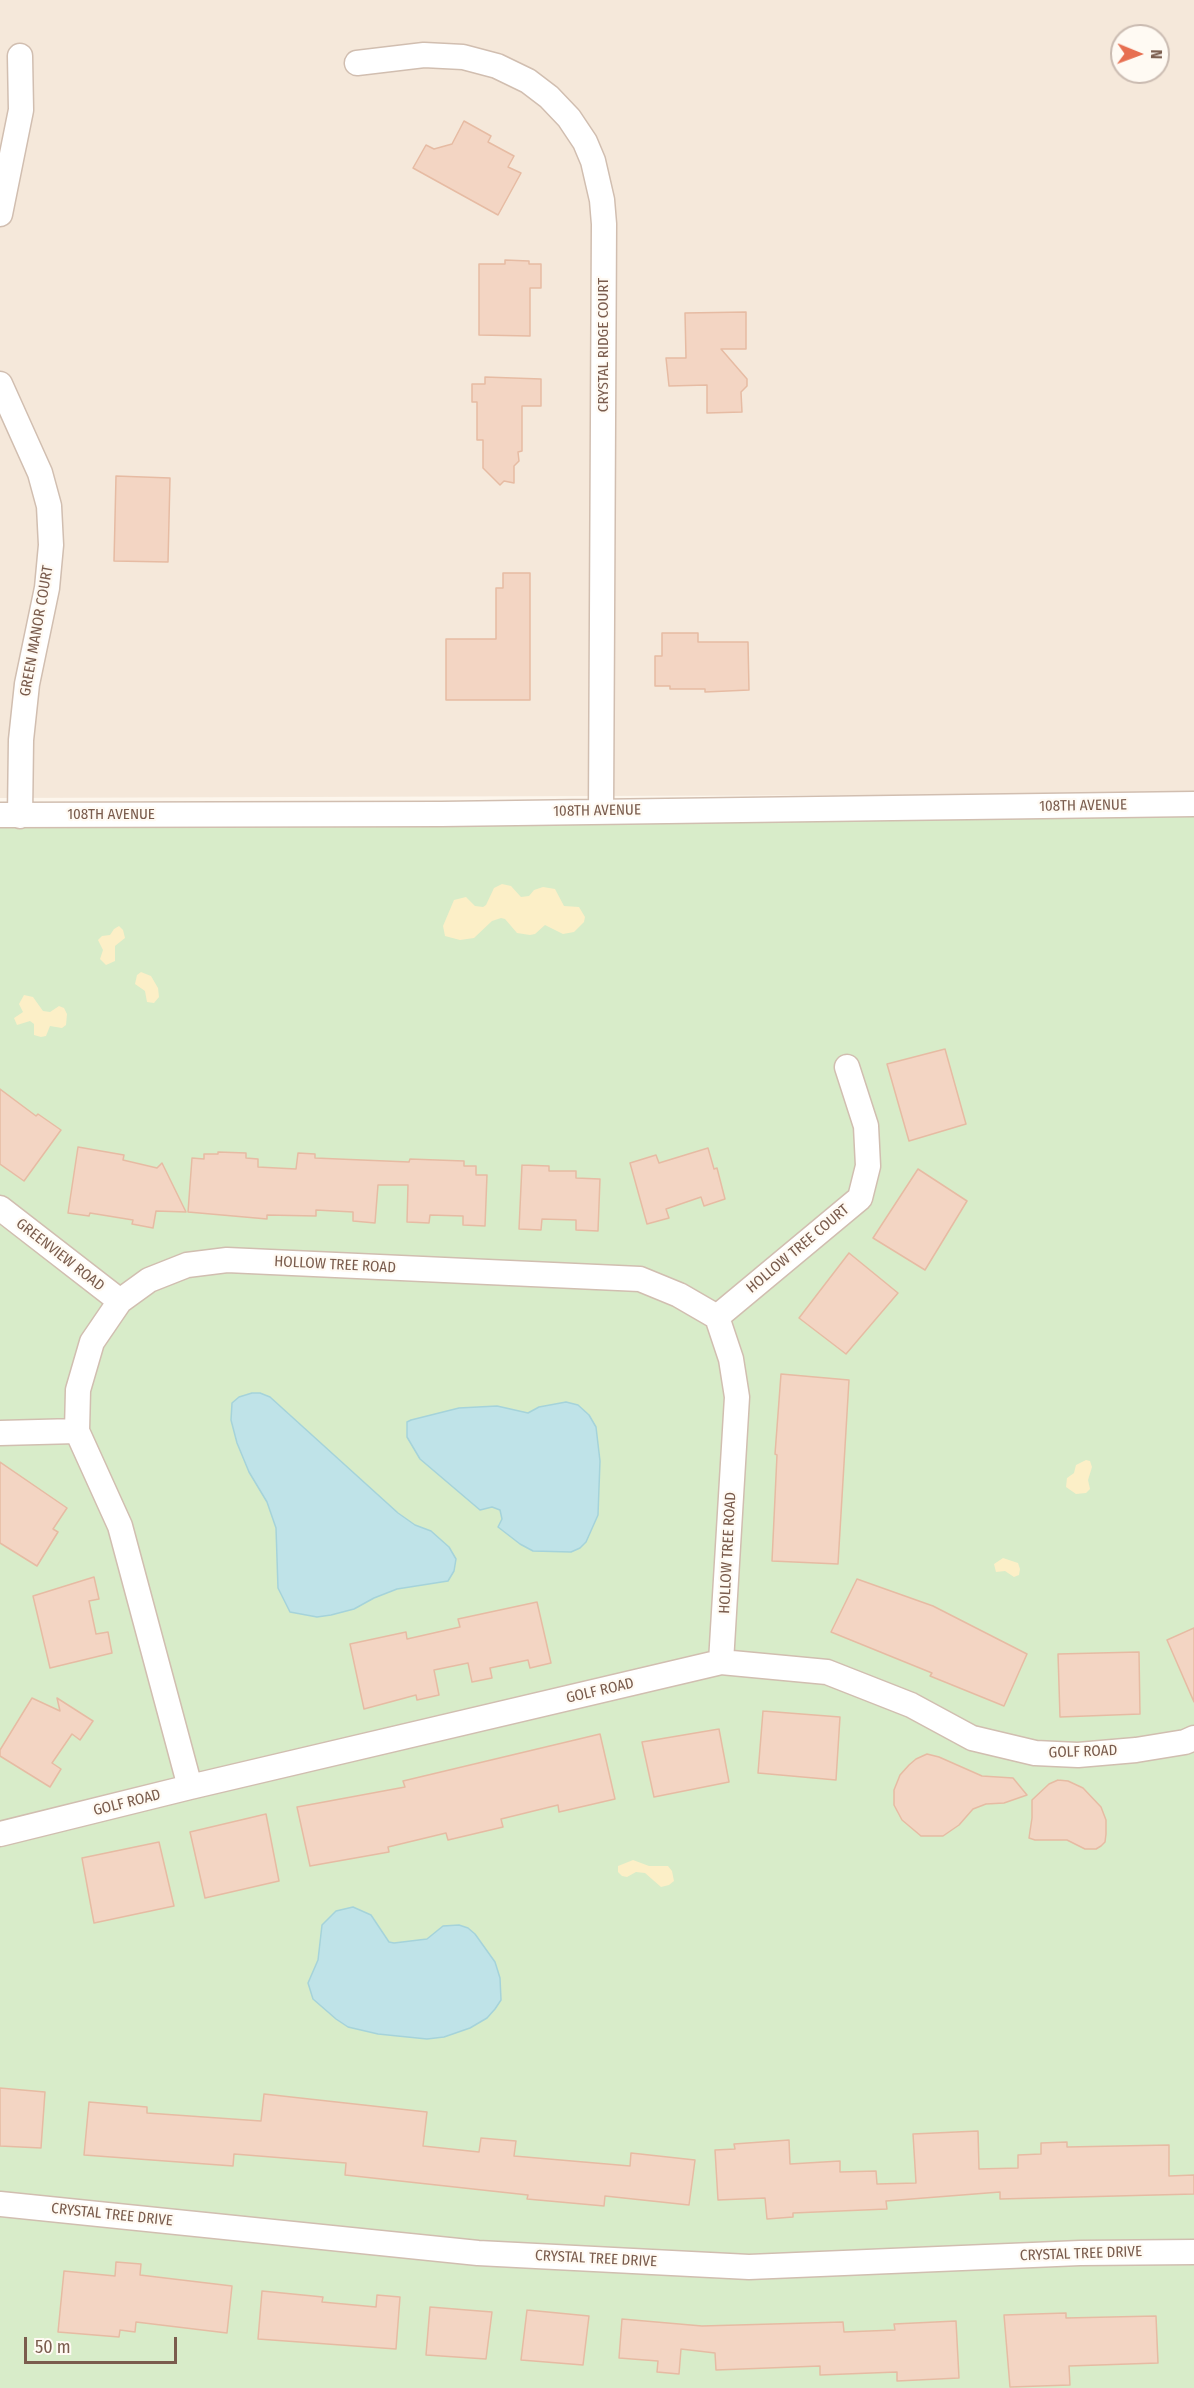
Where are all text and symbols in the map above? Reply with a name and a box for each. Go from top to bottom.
north arrow [1110,24,1170,84]
text: N [1147,49,1166,59]
street label: CRYSTAL RIDGE COURT [595,278,613,412]
street label: GREEN MANOR COURT [17,564,57,698]
street label: 108TH AVENUE [1039,796,1127,816]
street label: 108TH AVENUE [553,801,641,821]
street label: 108TH AVENUE [67,806,155,824]
street label: HOLLOW TREE COURT [743,1201,853,1297]
street label: GREENVIEW ROAD [12,1215,108,1295]
street label: HOLLOW TREE ROAD [274,1253,396,1277]
street label: HOLLOW TREE ROAD [716,1492,740,1614]
street label: GOLF ROAD [565,1675,635,1707]
street label: GOLF ROAD [1048,1742,1118,1762]
street label: GOLF ROAD [92,1786,162,1820]
street label: CRYSTAL TREE DRIVE [50,2200,174,2230]
street label: CRYSTAL TREE DRIVE [1020,2243,1142,2265]
street label: CRYSTAL TREE DRIVE [535,2247,657,2271]
scale bar [27,2325,180,2363]
text: 50 m [35,2336,71,2358]

